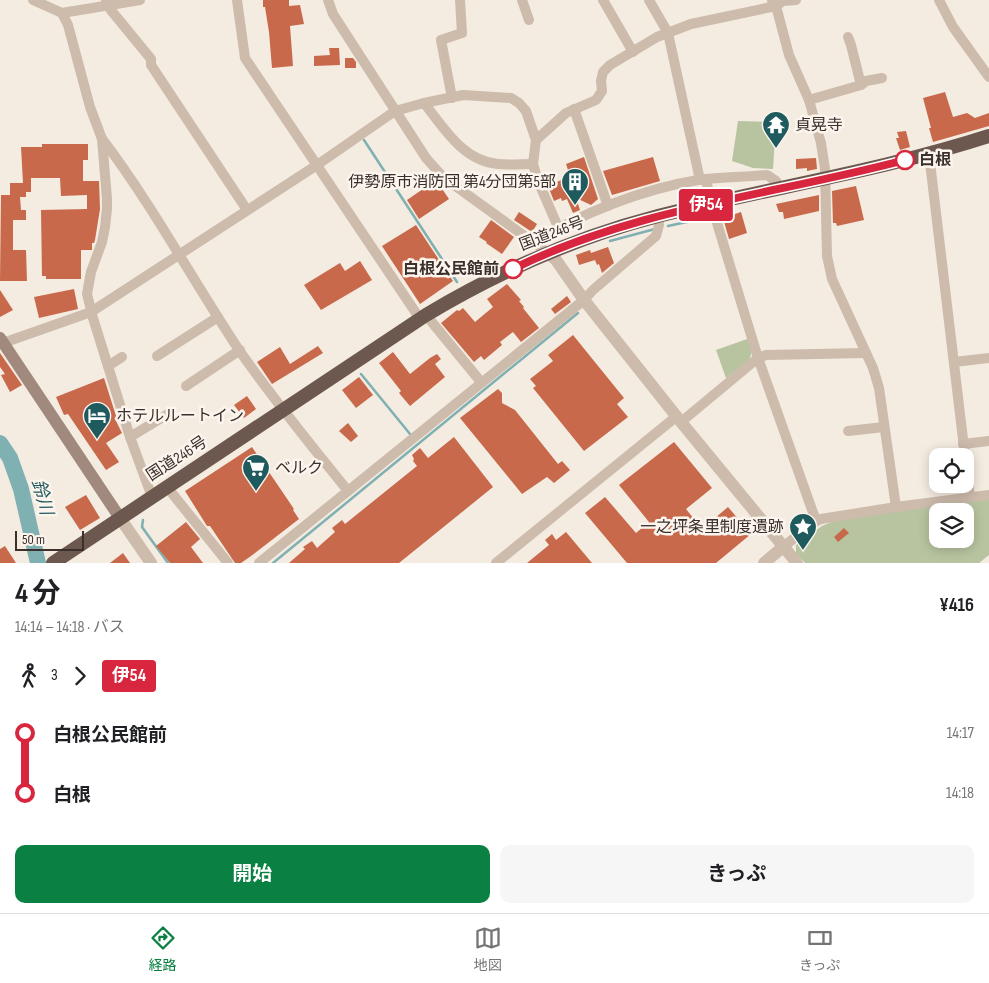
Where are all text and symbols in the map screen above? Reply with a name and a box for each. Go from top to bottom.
temple icon: 貞晃寺 [761,110,791,149]
place label: 貞晃寺 [795,116,843,135]
marker: 白根 [895,150,915,170]
place label: 白根 [919,151,951,170]
building icon: 伊勢原市消防団 第4分団第5部 [560,167,590,206]
place label: 伊勢原市消防団 第4分団第5部 [348,173,556,192]
line badge: 伊54 [677,189,735,221]
text: 伊54 [689,194,723,215]
street label: 国道246号 [517,213,587,255]
marker: 白根公民館前 [503,259,523,279]
place label: 白根公民館前 [403,260,499,279]
hotel icon: ホテルルートイン [82,401,112,440]
place label: ホテルルートイン [116,407,244,426]
street label: 国道246号 [143,432,211,486]
map controls [929,448,974,548]
button: locate [929,448,974,493]
supermarket icon: ベルク [241,453,271,492]
place label: ベルク [275,459,323,478]
water label: 鈴川 [27,477,57,519]
button: layers [929,503,974,548]
place icon: 一之坪条里制度遺跡 [788,512,818,551]
place label: 一之坪条里制度遺跡 [640,518,784,537]
scale bar [15,528,84,551]
text: 50 m [22,531,45,548]
text: 4 分 [15,577,60,610]
text: ¥416 [939,594,974,617]
text: 14:14 – 14:18 · バス [15,618,125,637]
icon: walk [15,662,43,690]
icon: forward [66,662,94,690]
text: 伊54 [112,665,146,686]
text: 3 [51,666,58,685]
text: 白根公民館前 [53,724,167,747]
text: 14:17 [947,724,974,743]
text: 白根 [53,784,91,807]
text: 14:18 [946,784,974,803]
button: 開始 [15,845,490,903]
button: きっぷ [500,845,974,903]
tab: 経路 [149,924,177,974]
tab: 地図 [474,924,502,974]
tab: きっぷ [799,924,840,974]

